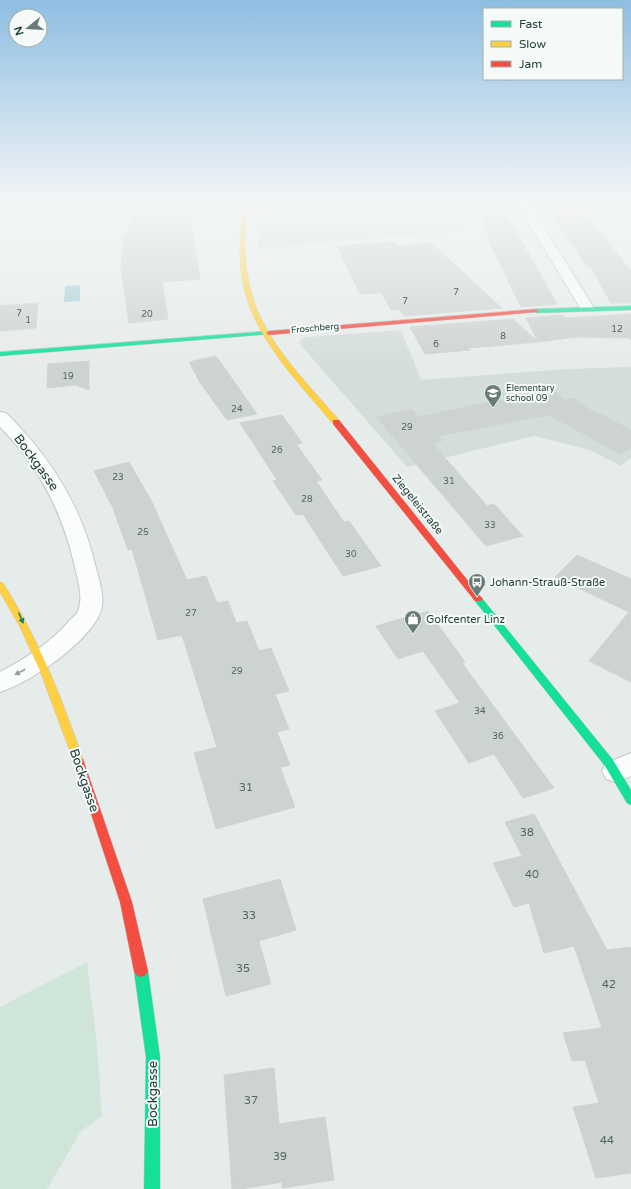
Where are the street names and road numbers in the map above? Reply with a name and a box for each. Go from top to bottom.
street label: Froschberg [290,321,340,336]
street label: Bockgasse [10,431,62,494]
street label: Ziegeleistraße [389,472,446,537]
street label: Bockgasse [66,746,102,814]
street label: Bockgasse [145,1061,161,1127]

